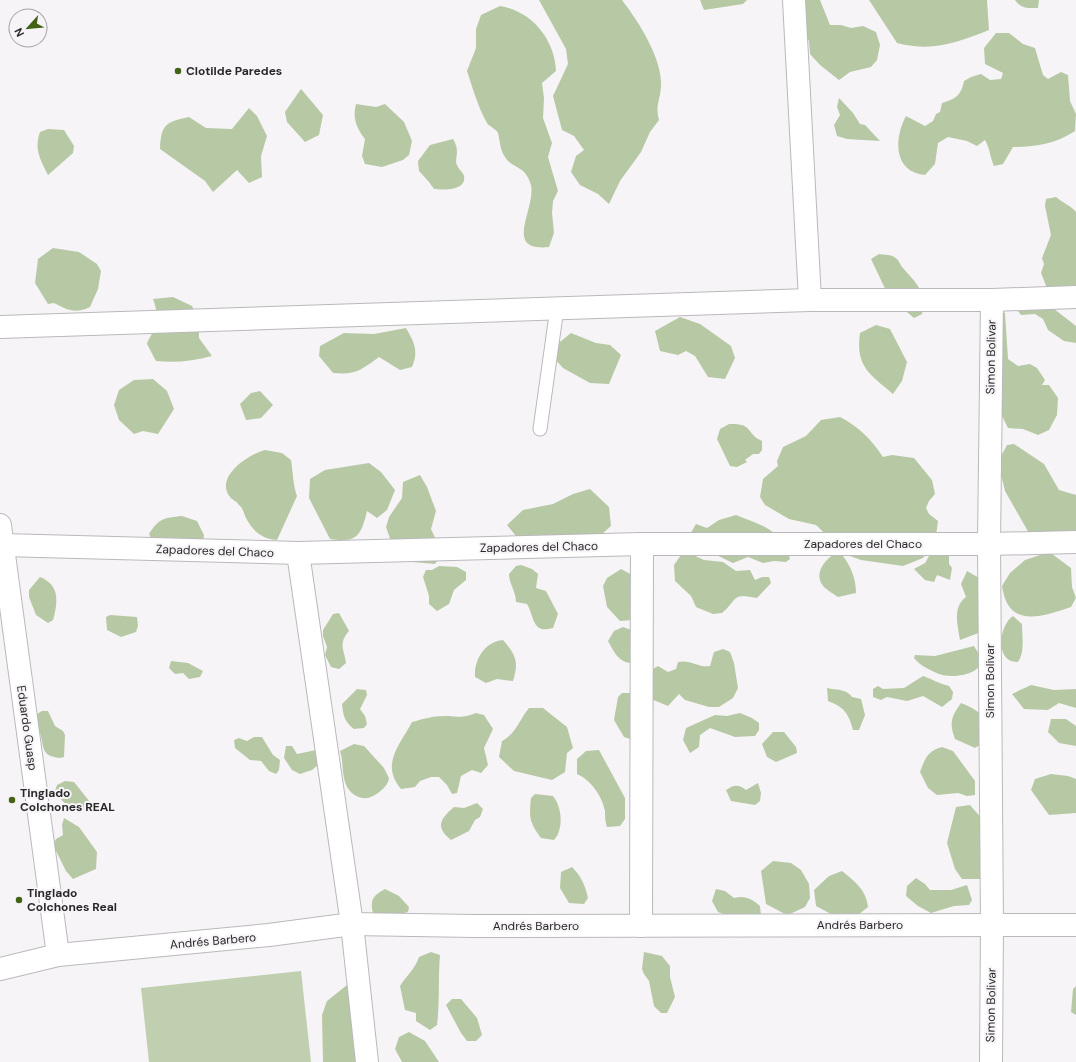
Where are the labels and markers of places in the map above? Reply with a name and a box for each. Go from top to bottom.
place label: Clotilde Paredes [186,63,282,79]
marker: Clotilde Paredes [173,66,183,76]
place label: Tinglado Colchones REAL [20,785,115,815]
marker: Tinglado Colchones REAL [7,795,17,805]
place label: Tinglado Colchones Real [27,885,117,915]
marker: Tinglado Colchones Real [14,895,24,905]

